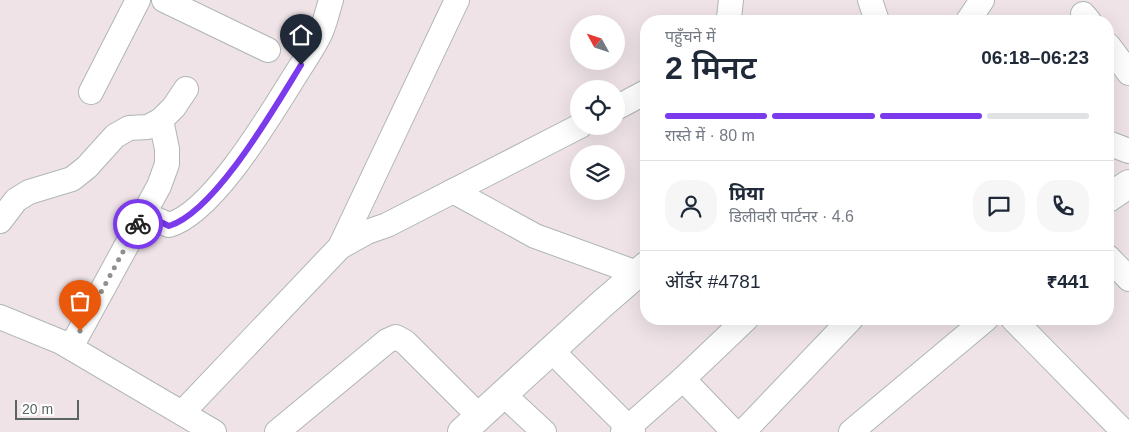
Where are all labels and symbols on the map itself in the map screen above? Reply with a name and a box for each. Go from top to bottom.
pin [280,14,322,65]
north arrow [570,15,625,70]
courier [113,199,163,249]
pin [59,280,101,331]
scale bar [15,397,79,420]

